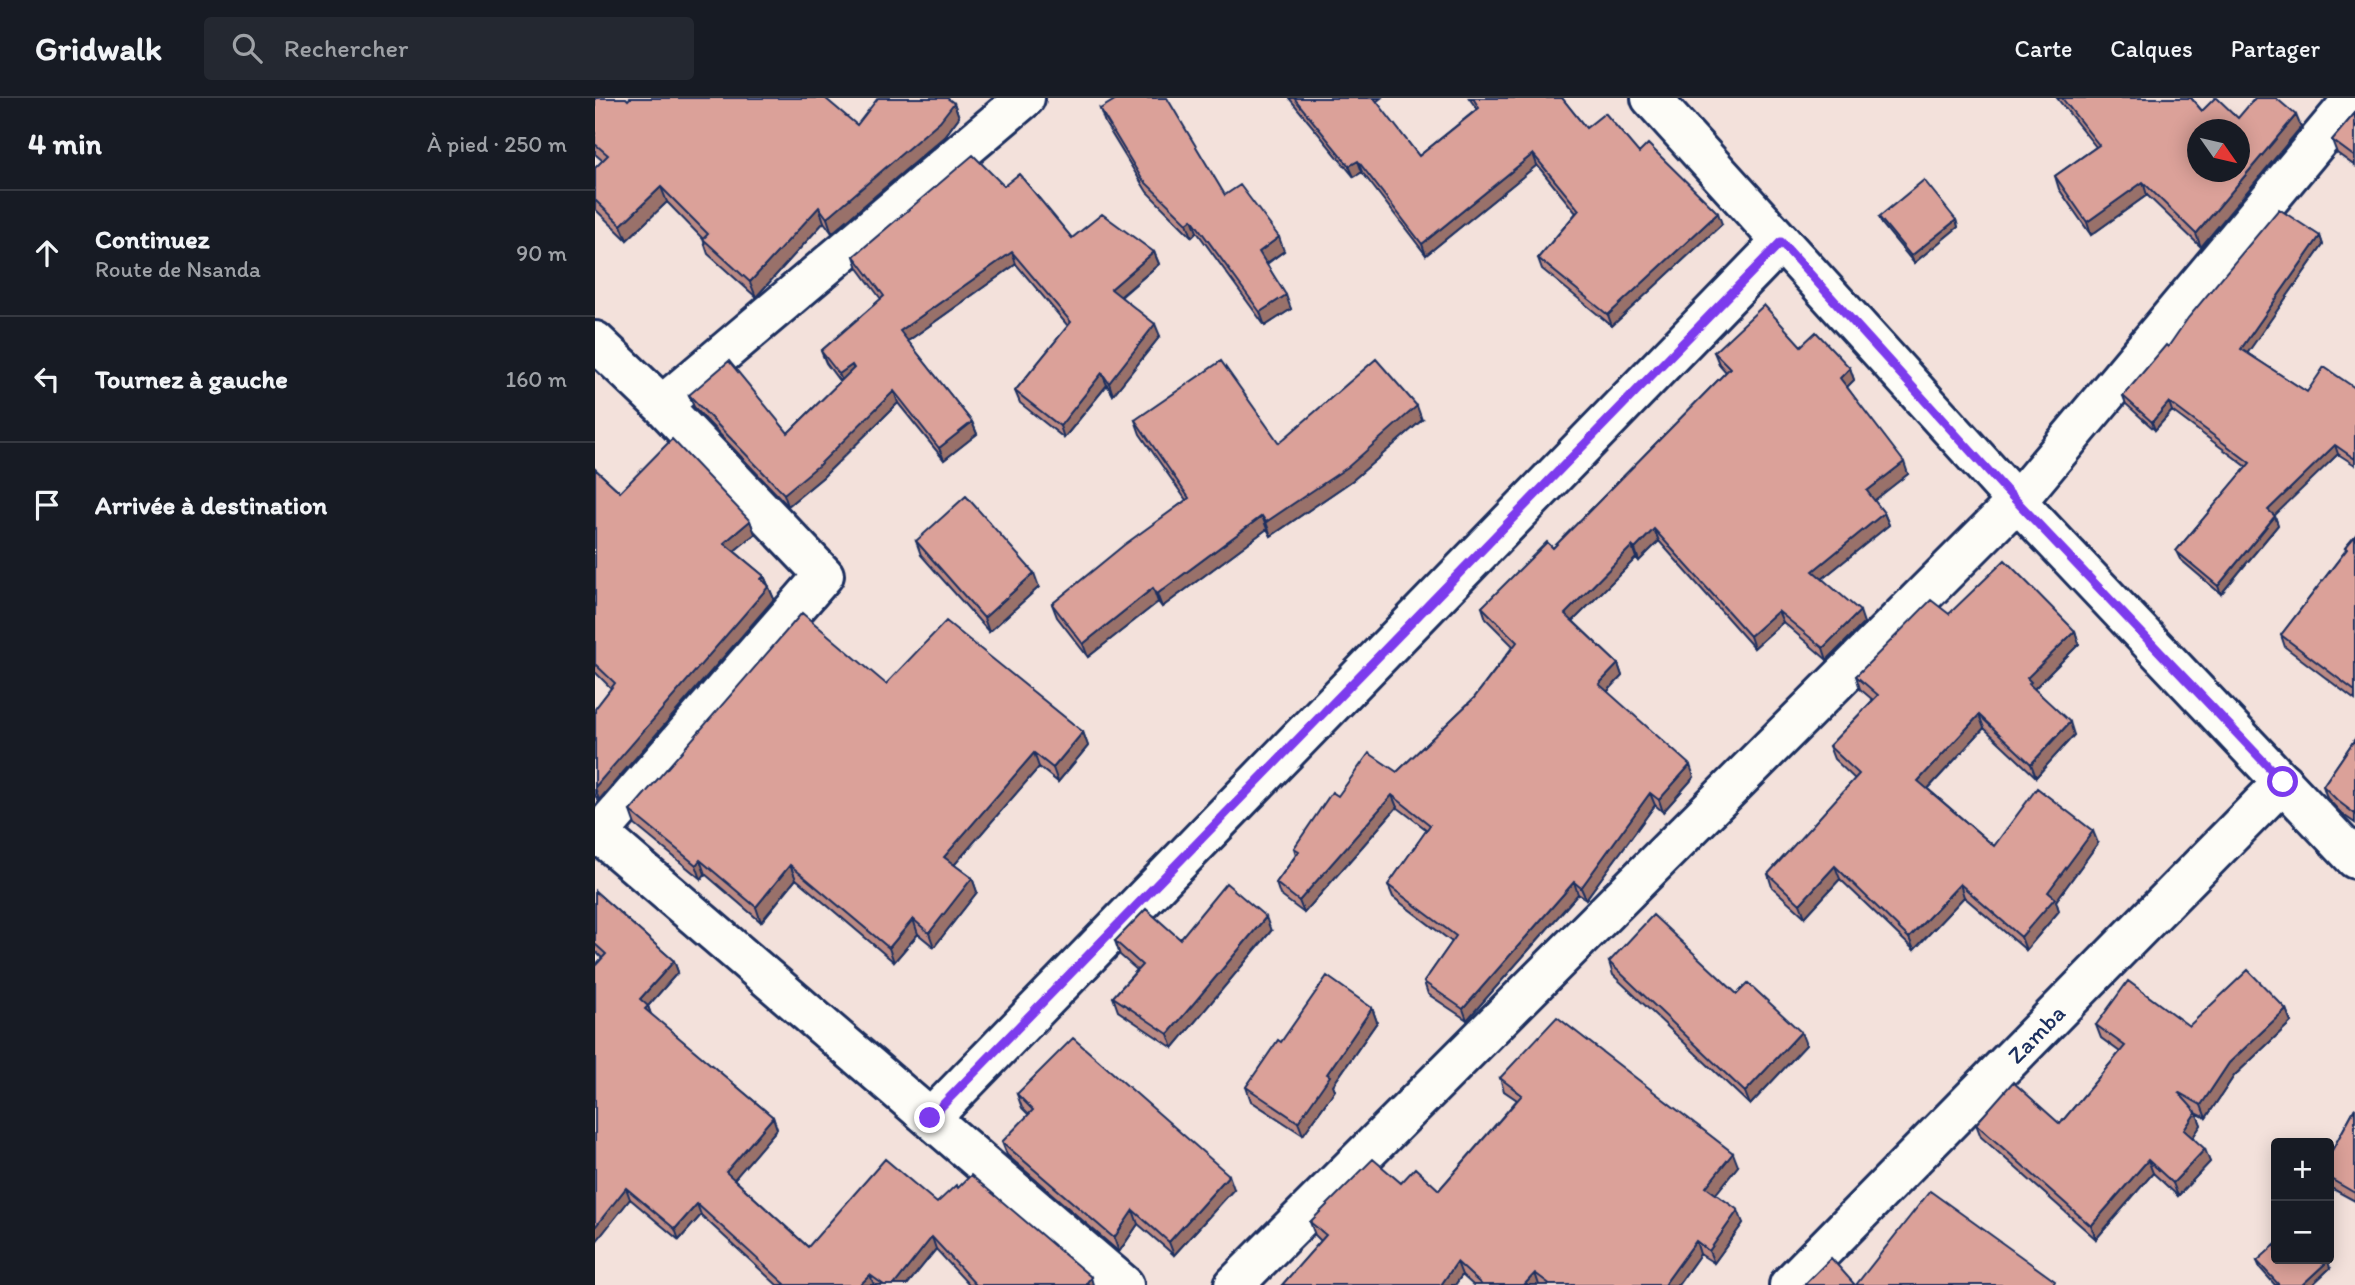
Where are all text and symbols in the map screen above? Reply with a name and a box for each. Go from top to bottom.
search box [204,17,694,80]
text: Gridwalk [35,29,162,68]
icon: search [228,29,266,67]
text: Rechercher [284,32,408,64]
text: Carte [2015,34,2072,63]
text: Calques [2110,34,2193,63]
text: Partager [2231,34,2320,63]
north arrow [2187,119,2250,182]
text: 4 min [28,125,102,162]
text: À pied · 250 m [427,130,567,158]
text: Continuez [95,223,210,255]
icon: ahead [28,234,66,272]
text: 90 m [516,239,567,267]
text: Route de Nsanda [95,255,261,283]
icon: left [28,360,66,398]
text: Tournez à gauche [95,363,288,395]
text: 160 m [505,365,567,393]
icon: arrive [28,486,66,524]
text: Arrivée à destination [95,489,327,521]
route start [2267,766,2298,797]
street label: Zamba [2001,998,2071,1069]
route end [914,1102,945,1133]
map controls [2271,1138,2334,1264]
button: + [2271,1138,2334,1201]
button: − [2271,1201,2334,1264]

